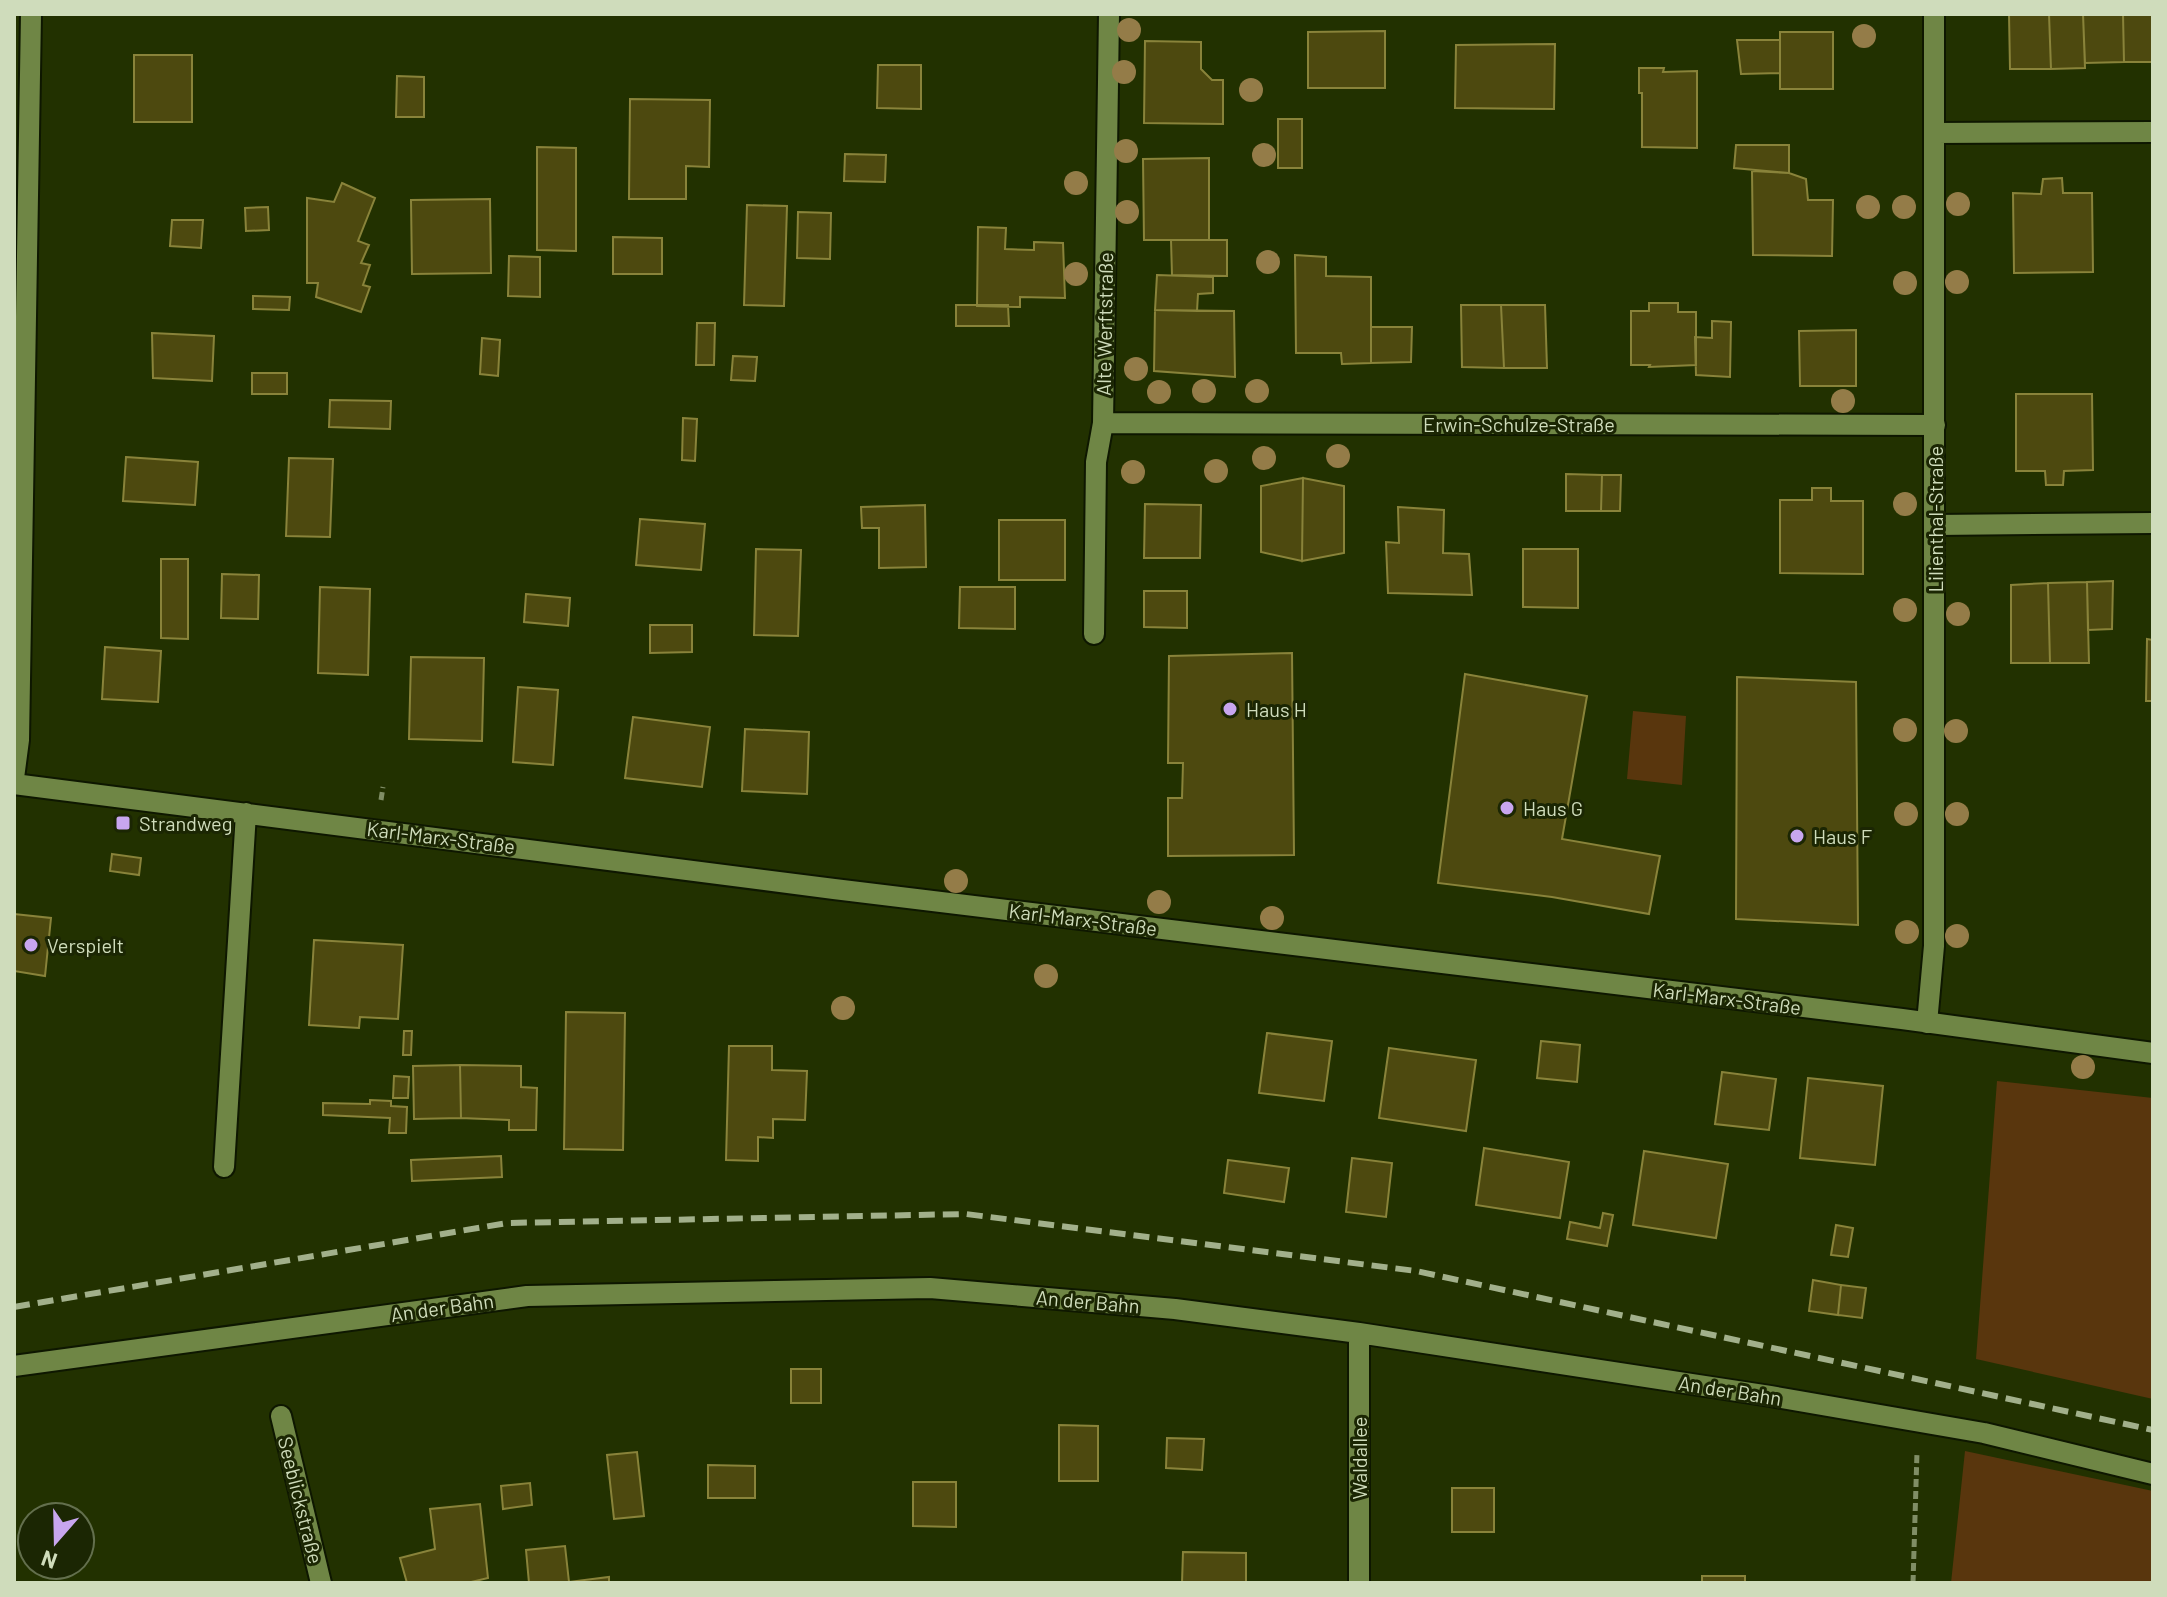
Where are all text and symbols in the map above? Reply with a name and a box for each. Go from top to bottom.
street label: Alte Werftstraße [1091,252,1117,396]
street label: Erwin-Schulze-Straße [1423,412,1615,436]
street label: Lilienthal-Straße [1923,446,1947,592]
place label: Haus H [1246,697,1307,721]
marker: Haus H [1221,700,1239,718]
place label: Haus G [1523,796,1583,820]
marker: Haus G [1498,799,1516,817]
place label: Strandweg [139,811,232,835]
marker: Strandweg [114,814,132,832]
street label: Karl-Marx-Straße [365,816,517,858]
place label: Haus F [1813,824,1872,848]
marker: Haus F [1788,827,1806,845]
street label: Karl-Marx-Straße [1007,898,1159,940]
place label: Verspielt [47,933,124,957]
marker: Verspielt [22,936,40,954]
street label: Karl-Marx-Straße [1651,977,1803,1019]
street label: An der Bahn [1035,1285,1141,1317]
street label: An der Bahn [389,1288,495,1326]
street label: An der Bahn [1677,1370,1783,1410]
street label: Waldallee [1347,1416,1371,1500]
street label: Seeblickstraße [274,1434,328,1566]
north arrow [16,1501,96,1581]
text: N [37,1546,60,1575]

